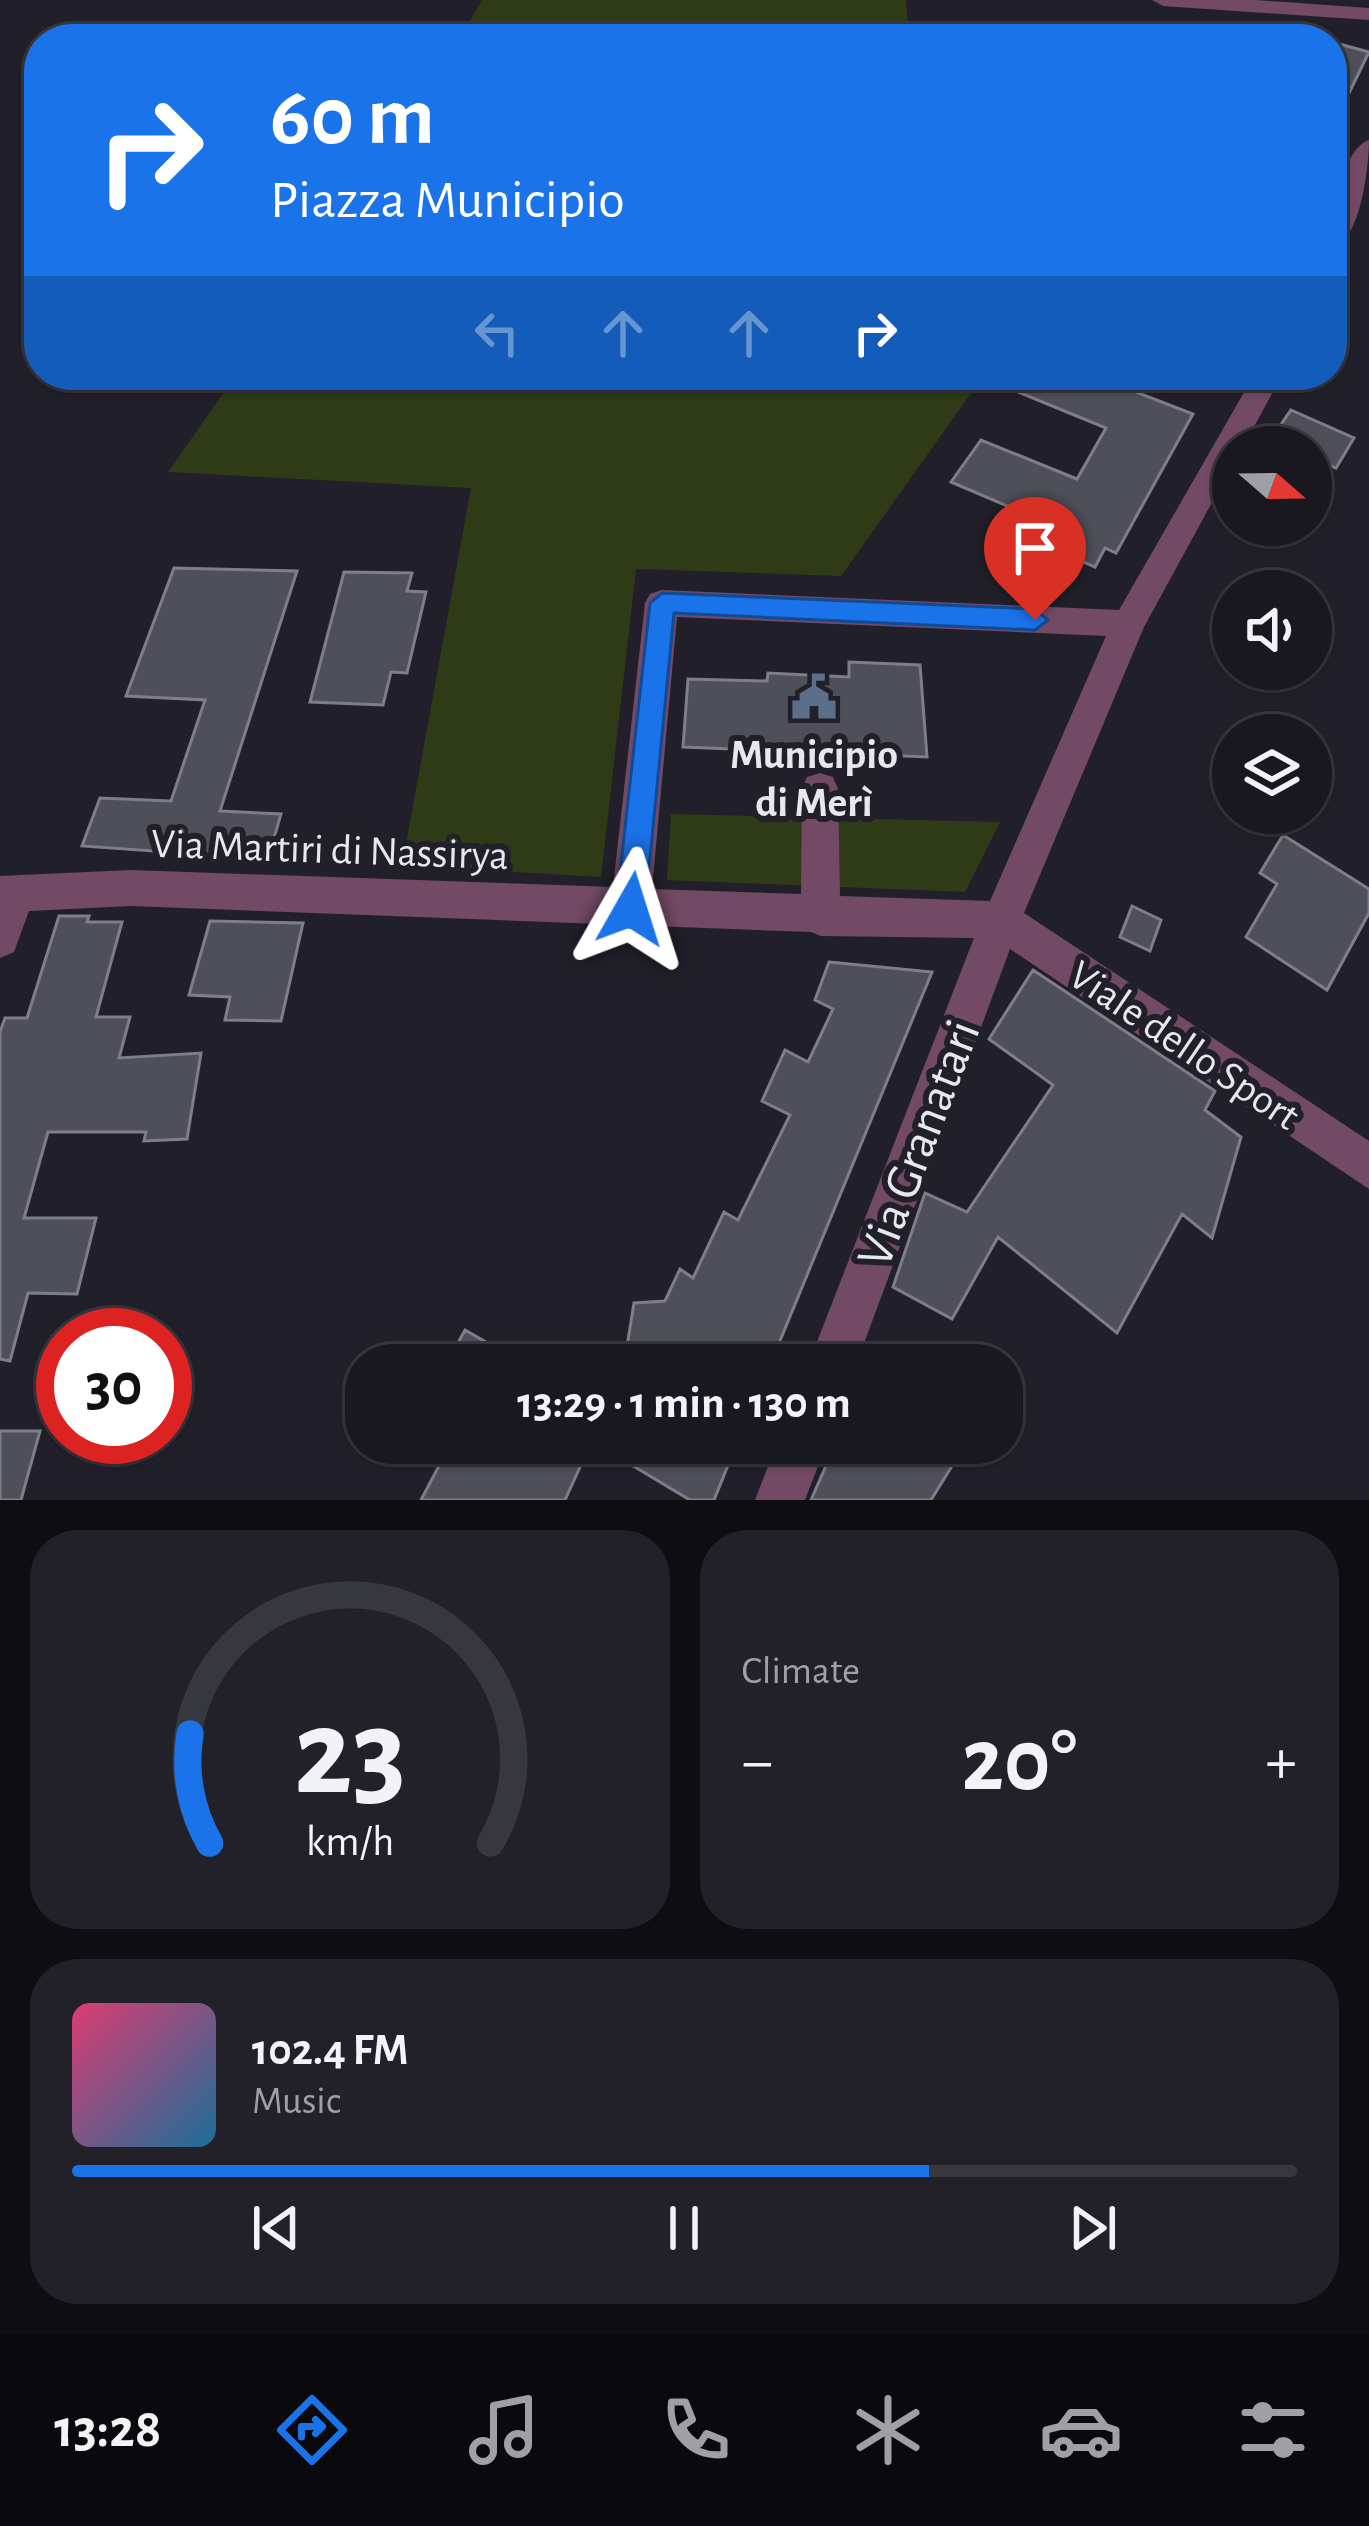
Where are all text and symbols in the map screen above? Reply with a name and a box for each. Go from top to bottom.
icon: right [72,72,228,228]
text: 60 m [270,76,435,160]
text: Piazza Municipio [270,174,625,228]
icon: left [464,300,530,366]
icon: ahead [590,300,656,366]
icon: ahead [716,300,782,366]
icon: right [842,300,908,366]
north arrow [1212,426,1332,546]
map controls [1212,426,1332,834]
pin [984,497,1086,620]
icon: arrive [1002,515,1068,581]
button: sound [1212,570,1332,690]
public building icon: Municipio di Merì [789,672,839,722]
button: layers [1212,714,1332,834]
place label: Municipio di Merì [730,734,898,824]
street label: Via Martiri di Nassirya [150,823,509,877]
position arrow [568,846,694,972]
street label: Viale dello Sport [1061,953,1307,1138]
street label: Via Granatari [849,1014,990,1274]
speed limit sign: 30 [36,1308,192,1464]
text: 13:29 · 1 min · 130 m [517,1381,851,1426]
text: Climate [742,1652,860,1691]
text: 23 [293,1692,406,1817]
text: 20° [961,1717,1077,1807]
text: − [742,1729,773,1795]
text: + [1265,1729,1297,1795]
text: km/h [306,1820,394,1863]
text: 102.4 FM [252,2028,409,2073]
text: Music [252,2082,341,2121]
icon: previous [243,2195,309,2261]
icon: pause [651,2195,717,2261]
icon: next [1060,2195,1126,2261]
icon: directions [270,2388,354,2472]
icon: music [462,2388,546,2472]
icon: phone [654,2388,738,2472]
icon: climate [846,2388,930,2472]
icon: car [1039,2388,1123,2472]
icon: filters [1231,2388,1315,2472]
text: 13:28 [54,2403,161,2457]

